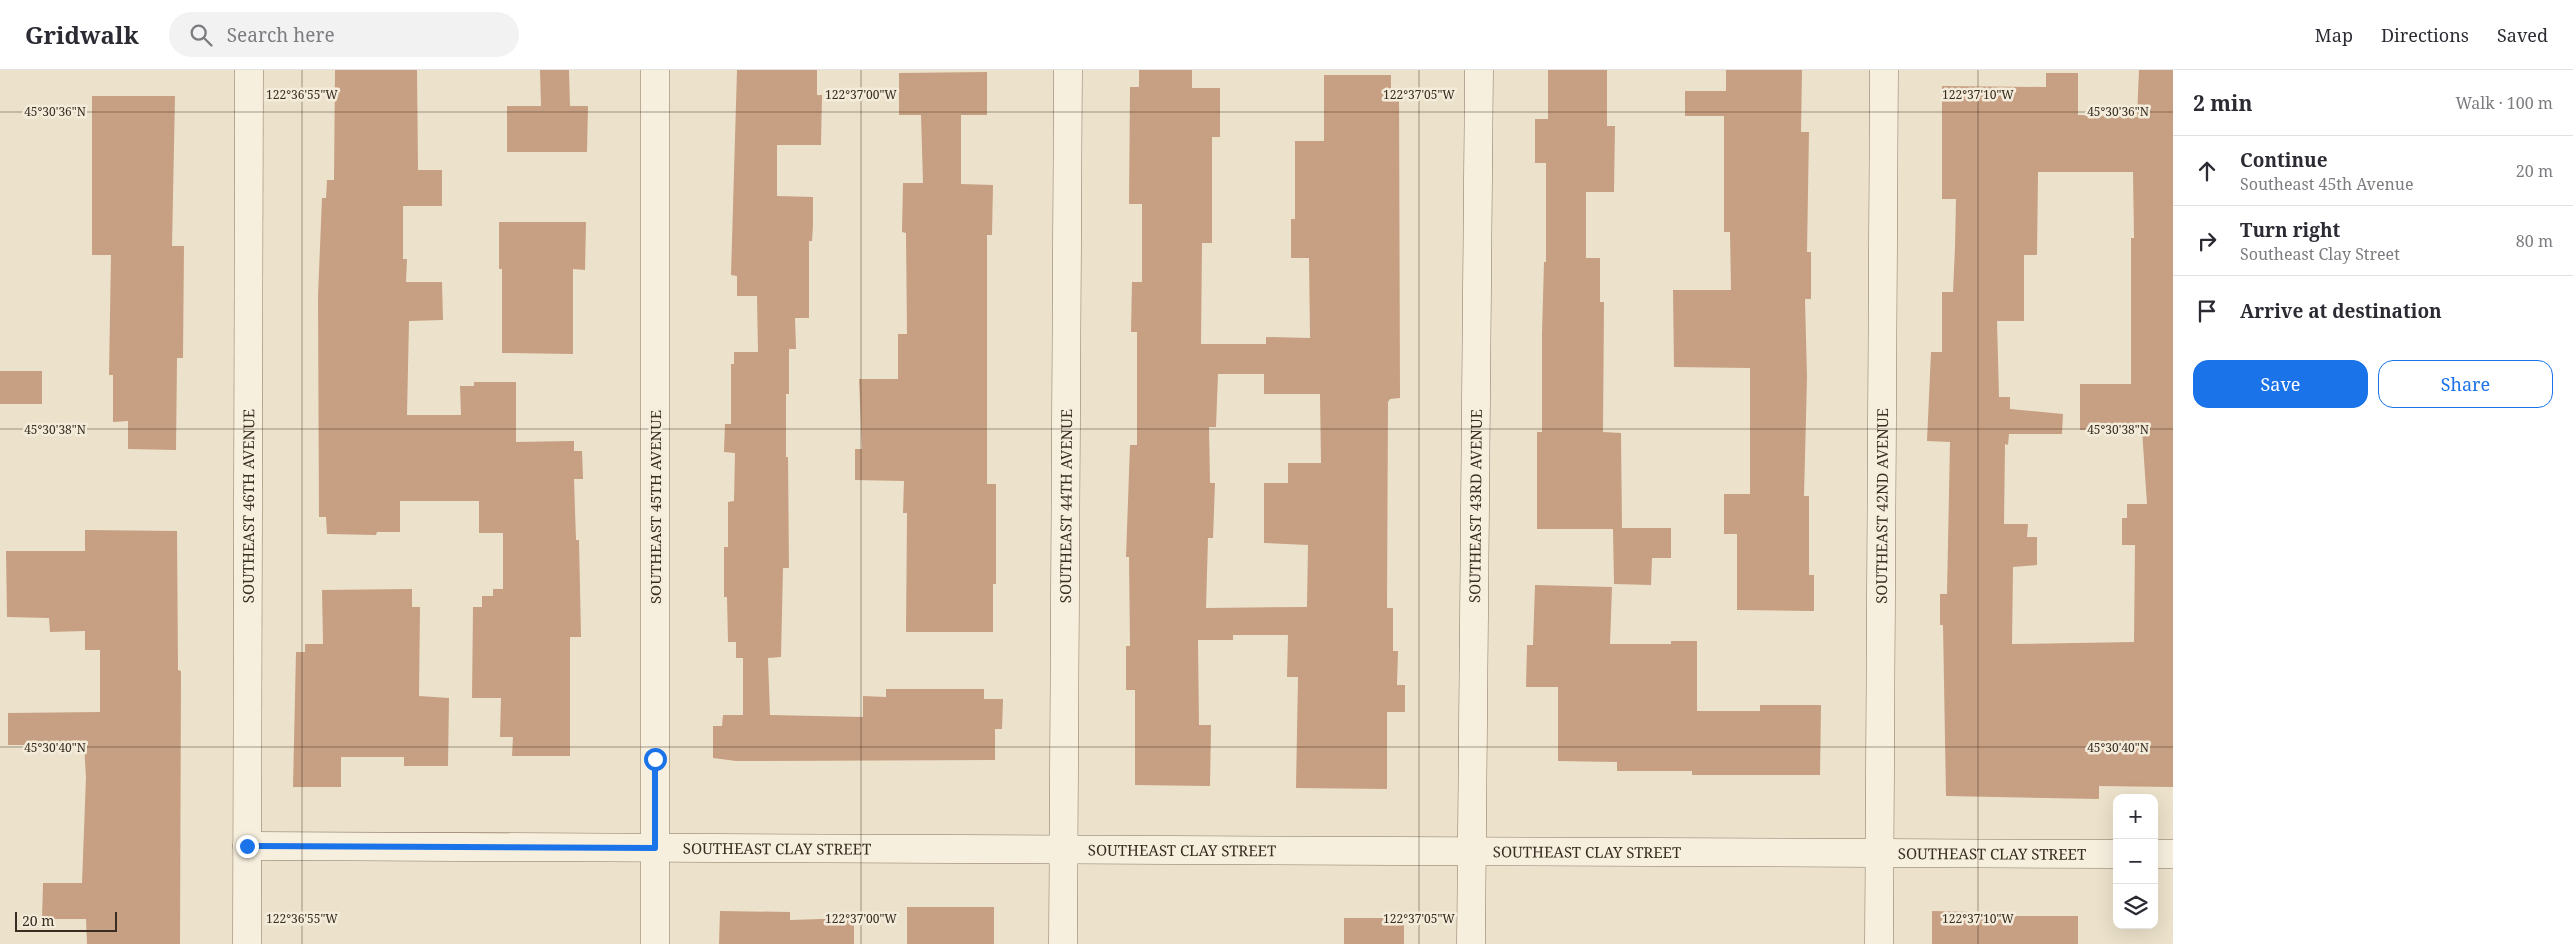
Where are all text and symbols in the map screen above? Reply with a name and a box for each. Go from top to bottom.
search box [169,12,519,57]
text: Gridwalk [25,18,139,51]
icon: search [187,21,215,49]
text: Search here [227,22,335,48]
text: Map [2315,23,2353,47]
text: Directions [2381,23,2469,47]
text: Saved [2497,23,2548,47]
text: 122°36'55"W [266,86,338,103]
text: 122°37'00"W [825,86,897,103]
text: 122°37'05"W [1383,86,1455,103]
text: 122°37'10"W [1942,86,2014,103]
text: 2 min [2193,89,2252,117]
text: Walk · 100 m [2456,92,2553,114]
text: 45°30'36"N [24,103,86,120]
text: 45°30'36"N [2087,103,2149,120]
text: Continue [2240,147,2328,173]
icon: ahead [2193,157,2221,185]
text: 20 m [2516,160,2553,182]
text: Southeast 45th Avenue [2240,173,2414,195]
text: Turn right [2240,217,2340,243]
icon: right [2193,227,2221,255]
text: 80 m [2516,230,2553,252]
text: Southeast Clay Street [2240,243,2400,265]
icon: arrive [2193,297,2221,325]
text: Arrive at destination [2240,298,2442,324]
button: Save [2193,360,2368,408]
button: Share [2378,360,2553,408]
street label: SOUTHEAST 42ND AVENUE [1871,408,1892,604]
street label: SOUTHEAST 46TH AVENUE [238,409,258,603]
street label: SOUTHEAST 44TH AVENUE [1055,409,1076,603]
street label: SOUTHEAST 43RD AVENUE [1464,409,1486,603]
street label: SOUTHEAST 45TH AVENUE [645,410,665,604]
text: 45°30'38"N [24,421,86,438]
text: 45°30'38"N [2087,421,2149,438]
text: 45°30'40"N [24,739,86,756]
text: 45°30'40"N [2087,739,2149,756]
route start [644,748,667,771]
map controls [2113,794,2158,929]
button: + [2113,794,2158,839]
route end [236,835,259,858]
street label: SOUTHEAST CLAY STREET [683,838,871,859]
button: − [2113,839,2158,884]
street label: SOUTHEAST CLAY STREET [1088,840,1276,860]
street label: SOUTHEAST CLAY STREET [1493,841,1681,862]
street label: SOUTHEAST CLAY STREET [1898,843,2086,864]
button: layers [2113,884,2158,929]
scale bar [15,909,118,932]
text: 122°36'55"W [266,910,338,927]
text: 122°37'00"W [825,910,897,927]
text: 122°37'05"W [1383,910,1455,927]
text: 122°37'10"W [1942,910,2014,927]
text: 20 m [22,911,55,930]

